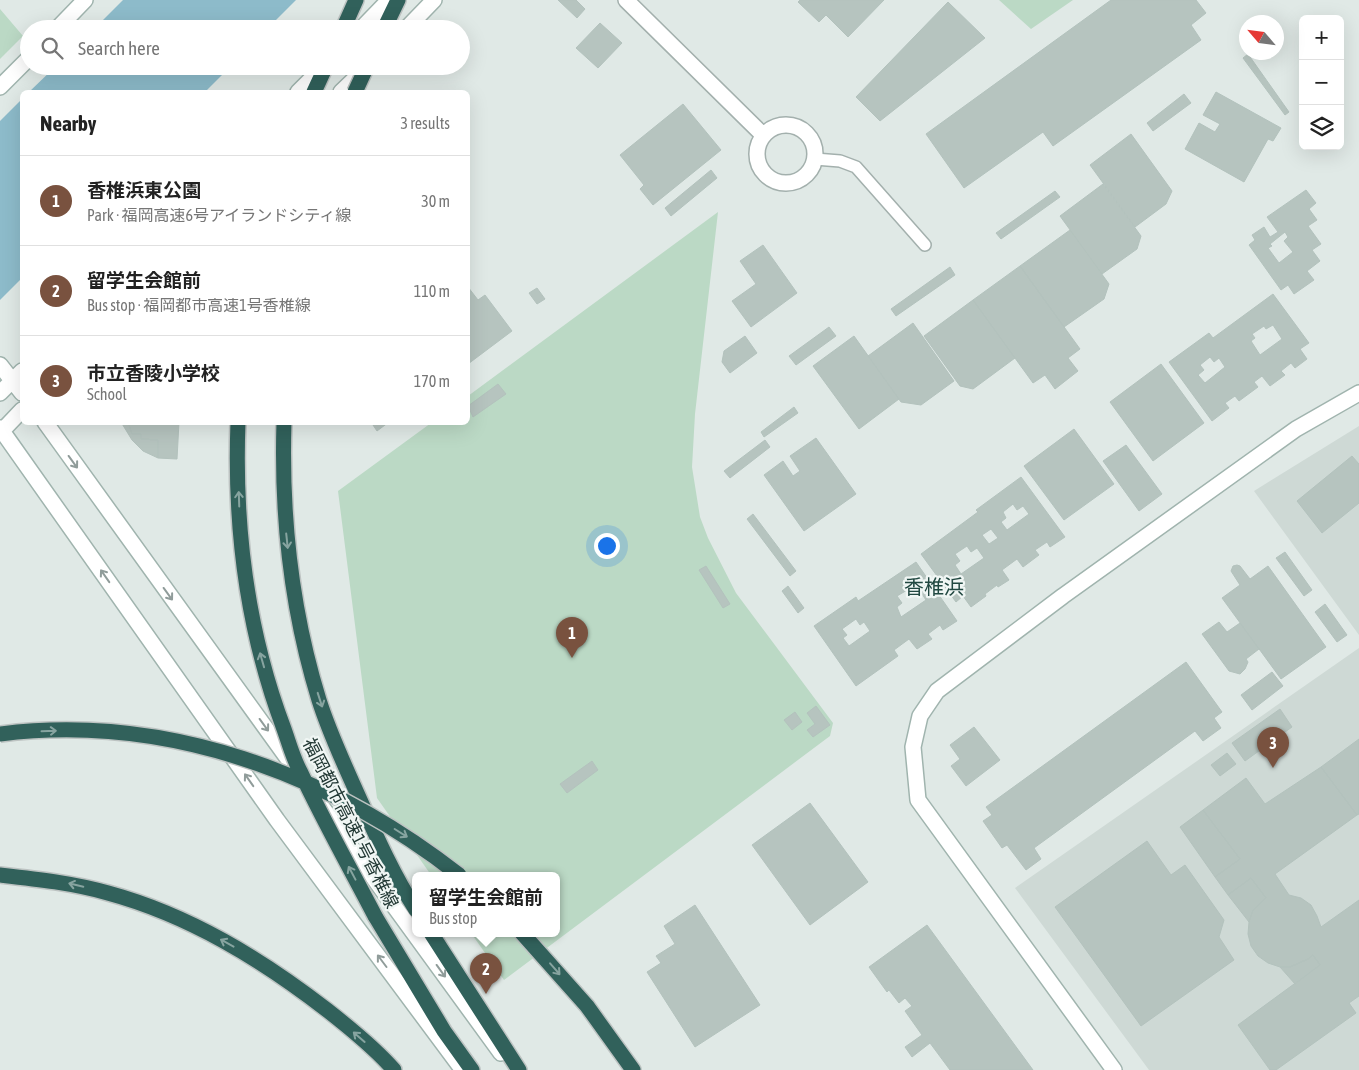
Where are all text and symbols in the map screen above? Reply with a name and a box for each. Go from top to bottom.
north arrow [1239,15,1284,60]
map controls [1299,15,1344,150]
button: + [1299,15,1344,60]
search box [20,20,470,75]
icon: search [38,34,66,62]
text: Search here [78,37,160,59]
button: − [1299,60,1344,105]
button: layers [1299,105,1344,150]
text: Nearby [40,111,96,135]
text: 3 results [400,114,450,132]
text: 香椎浜東公園 [87,179,201,201]
text: 1 [52,192,60,210]
text: 30 m [421,192,450,210]
text: Park · 福岡高速6号アイランドシティ線 [87,206,351,224]
text: 留学生会館前 [87,269,201,291]
text: 2 [52,282,60,300]
text: 110 m [414,282,450,300]
text: Bus stop · 福岡都市高速1号香椎線 [87,296,311,314]
text: 市立香陵小学校 [87,362,220,384]
text: 3 [52,372,60,390]
text: 170 m [414,372,450,390]
text: School [87,385,127,403]
one-way arrow [68,455,78,469]
one-way arrow [234,491,244,508]
one-way arrow [282,533,292,549]
your location [594,533,620,559]
one-way arrow [100,569,110,583]
district label: 香椎浜 [904,575,964,598]
one-way arrow [163,587,174,600]
pin: 1 [556,617,588,658]
one-way arrow [257,652,267,668]
one-way arrow [316,692,325,707]
one-way arrow [259,718,269,732]
one-way arrow [40,726,56,735]
pin: 3 [1257,727,1289,768]
street label: 福岡都市高速1号香椎線 [299,734,403,912]
one-way arrow [244,773,254,787]
one-way arrow [393,829,407,839]
one-way arrow [347,866,356,881]
popup [412,872,560,937]
one-way arrow [68,880,84,890]
text: 留学生会館前 [429,886,543,908]
text: Bus stop [429,909,477,927]
one-way arrow [220,937,234,947]
pin: 2 [470,953,502,994]
one-way arrow [377,954,387,968]
one-way arrow [549,962,561,975]
one-way arrow [436,963,446,977]
one-way arrow [352,1031,365,1043]

